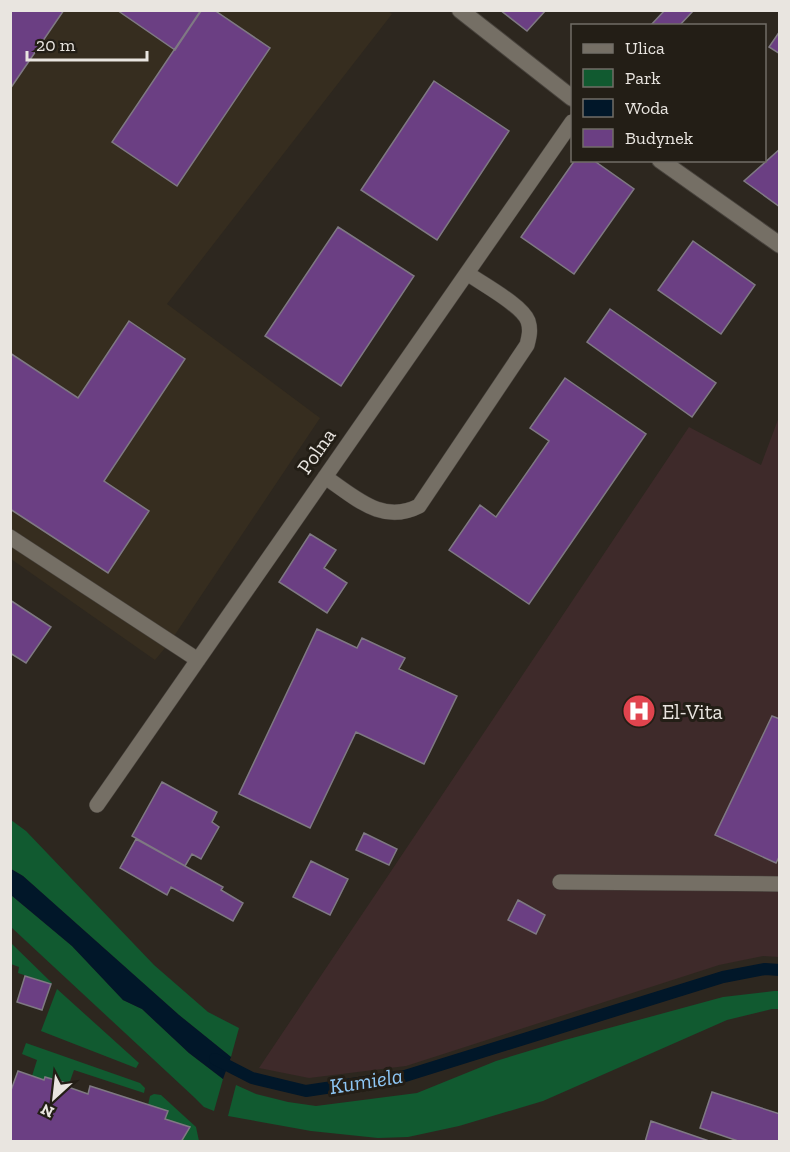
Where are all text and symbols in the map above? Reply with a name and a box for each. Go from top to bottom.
scale bar [27,24,147,62]
legend [571,24,766,162]
text: 20 m [36,34,76,56]
text: Ulica [625,37,665,59]
text: Park [625,67,661,89]
text: Woda [625,97,669,119]
text: Budynek [625,127,694,149]
street label: Polna [291,423,341,479]
hospital icon: El-Vita [621,693,657,729]
place label: El-Vita [662,699,723,724]
water label: Kumiela [327,1062,405,1100]
north arrow [24,1068,84,1128]
text: N [38,1100,57,1122]

